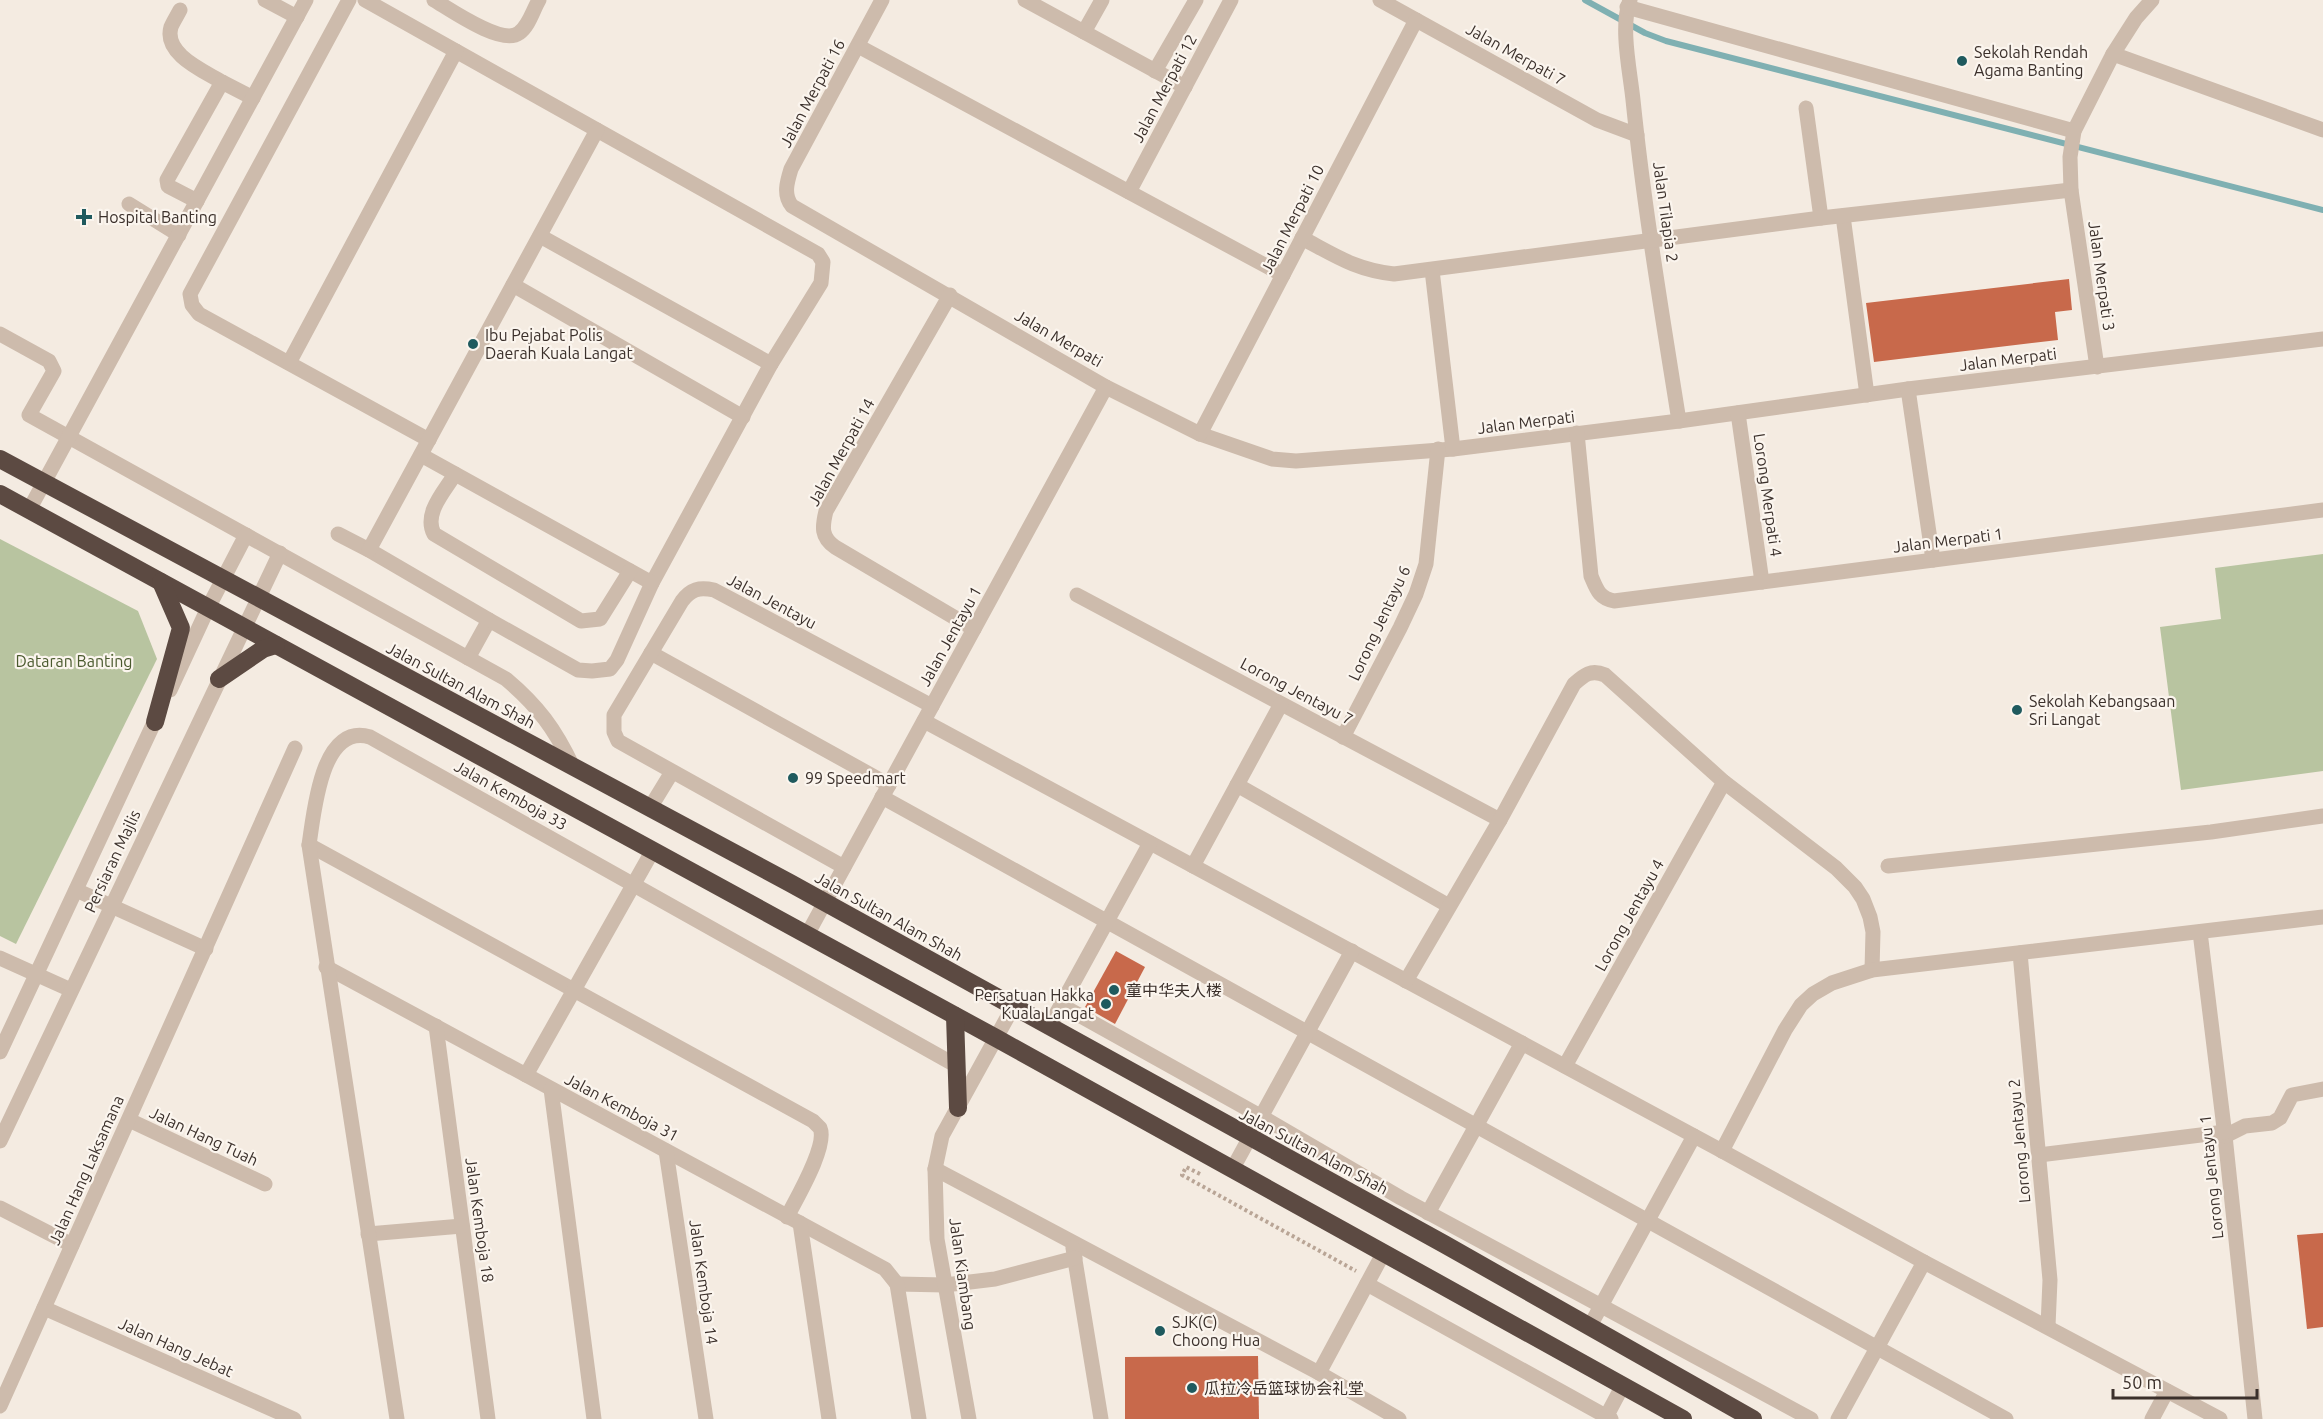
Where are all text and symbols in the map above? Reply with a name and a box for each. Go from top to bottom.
street label: Jalan Merpati 7 [1463,19,1569,89]
street label: Jalan Merpati 12 [1128,31,1200,145]
street label: Jalan Merpati 16 [776,36,848,150]
place label: Sekolah Rendah Agama Banting [1974,43,2088,79]
marker: Sekolah Rendah Agama Banting [1955,54,1969,68]
street label: Jalan Tilapia 2 [1650,161,1682,263]
street label: Jalan Merpati 10 [1257,162,1327,276]
marker: Hospital Banting [75,208,93,226]
place label: Hospital Banting [98,208,217,226]
street label: Jalan Merpati 3 [2085,220,2119,332]
street label: Jalan Merpati [1012,306,1106,370]
place label: Ibu Pejabat Polis Daerah Kuala Langat [485,326,634,362]
marker: Ibu Pejabat Polis Daerah Kuala Langat [466,337,480,351]
street label: Jalan Merpati [1958,344,2058,374]
street label: Jalan Merpati 14 [804,395,878,509]
street label: Jalan Merpati [1476,407,1576,437]
street label: Lorong Merpati 4 [1750,432,1786,558]
street label: Jalan Merpati 1 [1892,524,2004,556]
street label: Lorong Jentayu 6 [1344,563,1414,683]
street label: Jalan Jentayu [724,570,820,632]
street label: Jalan Jentayu 1 [915,583,985,689]
street label: Jalan Sultan Alam Shah [384,638,538,732]
park label: Dataran Banting [15,652,133,670]
street label: Lorong Jentayu 7 [1238,654,1356,728]
place label: Sekolah Kebangsaan Sri Langat [2029,692,2175,728]
marker: Sekolah Kebangsaan Sri Langat [2010,703,2024,717]
street label: Jalan Kemboja 33 [452,757,570,833]
place label: 99 Speedmart [805,769,907,787]
marker: 99 Speedmart [786,771,800,785]
street label: Persiaran Majlis [80,807,144,915]
street label: Lorong Jentayu 4 [1591,856,1667,974]
street label: Jalan Sultan Alam Shah [812,868,966,964]
place label: 童中华夫人楼 [1126,981,1222,999]
marker: 童中华夫人楼 [1107,983,1121,997]
place label: Persatuan Hakka Kuala Langat [974,986,1095,1022]
marker: Persatuan Hakka Kuala Langat [1099,997,1113,1011]
street label: Jalan Kemboja 31 [562,1069,682,1145]
street label: Lorong Jentayu 2 [2005,1078,2033,1204]
street label: Jalan Hang Laksamana [45,1092,127,1248]
street label: Jalan Hang Tuah [147,1103,261,1169]
street label: Jalan Sultan Alam Shah [1237,1104,1391,1198]
street label: Lorong Jentayu 1 [2196,1114,2226,1240]
street label: Jalan Kemboja 18 [462,1156,498,1284]
street label: Jalan Kiambang [946,1217,980,1331]
street label: Jalan Kemboja 14 [686,1218,722,1346]
place label: SJK(C) Choong Hua [1172,1313,1260,1349]
street label: Jalan Hang Jebat [116,1314,237,1381]
marker: SJK(C) Choong Hua [1153,1324,1167,1338]
scale bar [2113,1362,2257,1400]
text: 50 m [2122,1372,2162,1392]
place label: 瓜拉冷岳篮球协会礼堂 [1204,1379,1364,1397]
marker: 瓜拉冷岳篮球协会礼堂 [1185,1381,1199,1395]

